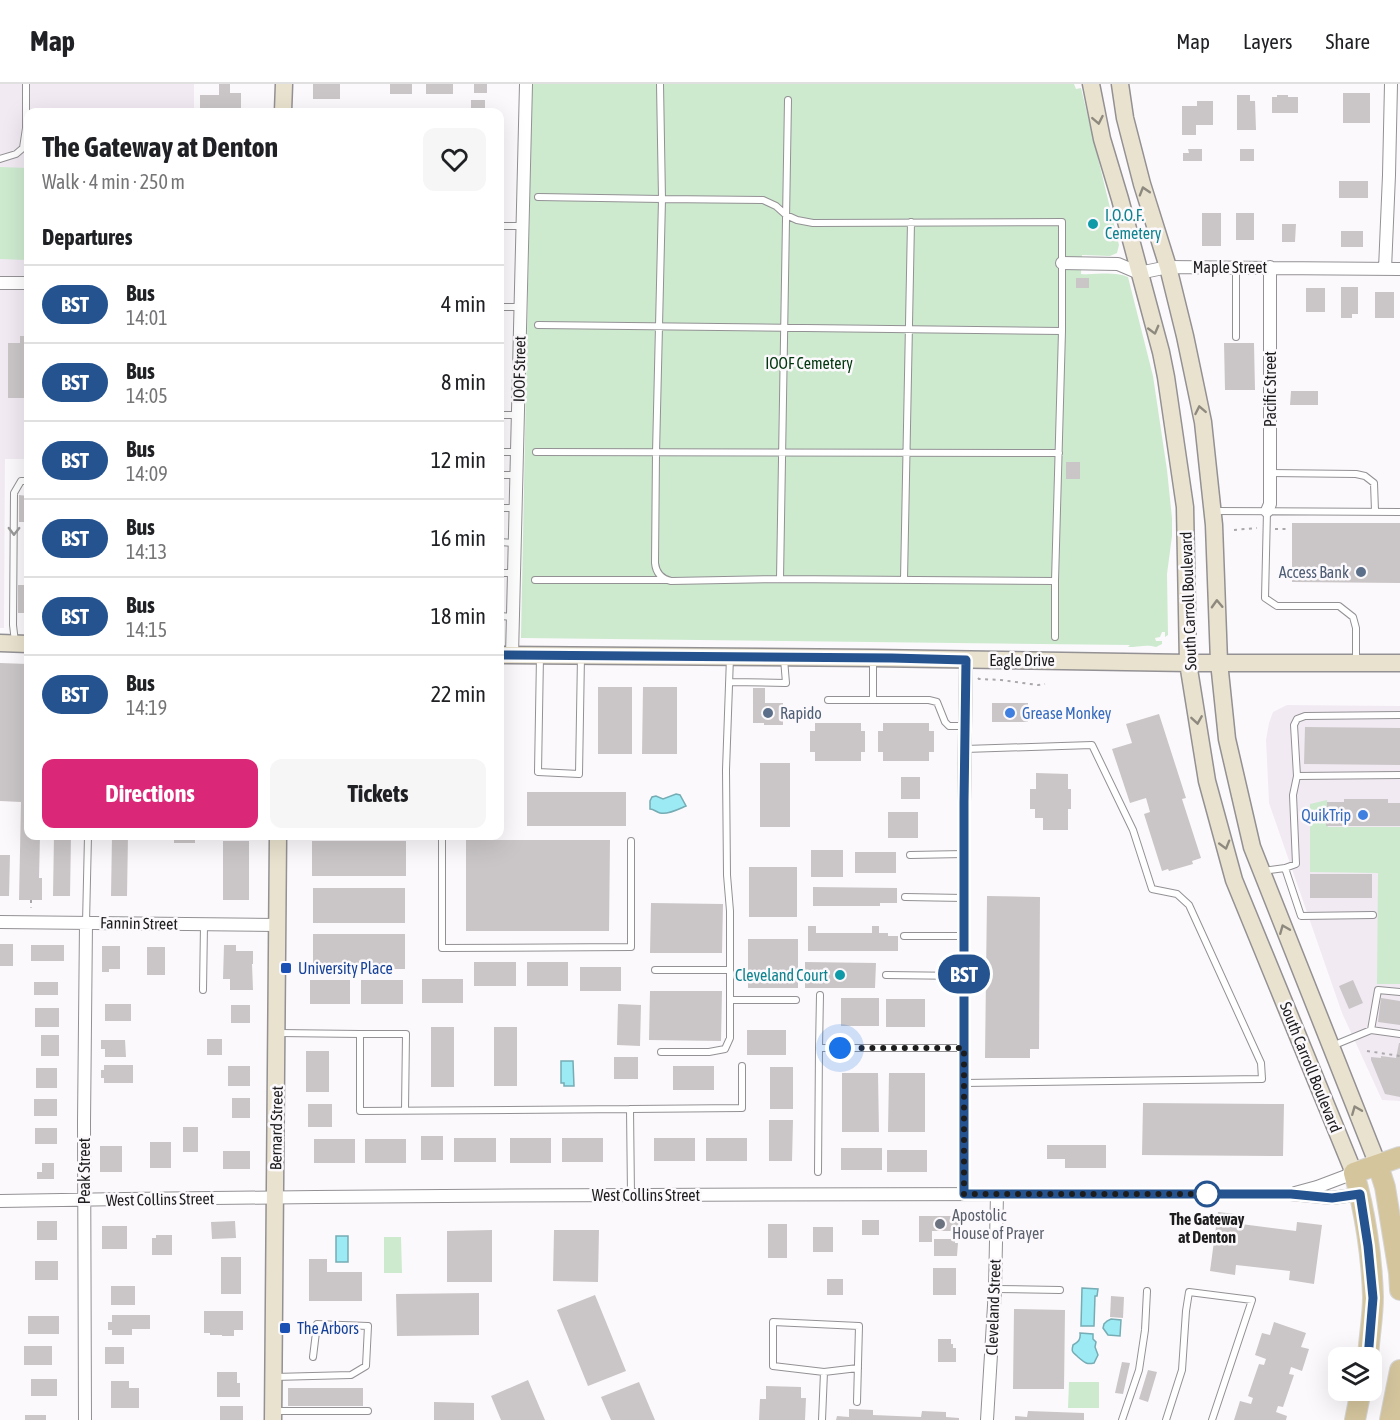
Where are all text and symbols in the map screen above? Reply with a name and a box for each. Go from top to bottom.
text: Map [30,25,75,57]
text: Map [1176,29,1210,53]
text: Layers [1243,29,1293,53]
text: Share [1326,29,1370,53]
one-way arrow [1091,115,1104,125]
button: heart [423,128,486,191]
text: The Gateway at Denton [42,131,278,163]
text: Walk · 4 min · 250 m [42,170,185,193]
one-way arrow [1139,186,1151,197]
place label: I.O.O.F. Cemetery [1105,206,1162,243]
marker: I.O.O.F. Cemetery [1086,217,1100,231]
text: Departures [42,224,132,250]
street label: Maple Street [1193,258,1268,277]
text: Bus [126,280,155,306]
text: 4 min [441,291,486,317]
text: BST [61,292,89,316]
text: 14:01 [126,306,168,329]
one-way arrow [1147,324,1160,334]
street label: IOOF Street [509,335,529,402]
street label: Pacific Street [1261,351,1279,427]
park label: IOOF Cemetery [765,354,853,373]
text: Bus [126,358,155,384]
text: 8 min [441,369,486,395]
text: BST [61,370,89,394]
text: 14:05 [126,384,168,407]
one-way arrow [1194,405,1207,415]
text: Bus [126,436,155,462]
text: 12 min [431,447,486,473]
text: BST [61,448,89,472]
text: 14:09 [126,462,168,485]
text: Bus [126,514,155,540]
text: 16 min [431,525,486,551]
one-way arrow [8,526,20,535]
text: BST [61,526,89,550]
street label: South Carroll Boulevard [1177,531,1199,671]
text: 14:13 [126,540,167,563]
place label: Access Bank [1279,563,1349,581]
marker: Access Bank [1354,565,1368,579]
text: Bus [126,592,155,618]
one-way arrow [1211,599,1223,608]
text: 18 min [431,603,486,629]
text: BST [61,604,89,628]
text: 14:15 [126,618,167,641]
street label: Eagle Drive [989,651,1055,670]
text: Bus [126,670,155,696]
text: 22 min [431,681,486,707]
text: BST [61,682,89,706]
text: 14:19 [126,696,167,719]
place label: Rapido [780,704,822,723]
place label: Grease Monkey [1022,704,1112,723]
marker: Rapido [761,706,775,720]
marker: Grease Monkey [1003,706,1017,720]
one-way arrow [1191,716,1203,725]
button: Directions [42,759,258,828]
button: Tickets [270,759,486,828]
place label: QuikTrip [1301,806,1351,825]
marker: QuikTrip [1356,808,1370,822]
one-way arrow [1217,840,1230,850]
street label: Fannin Street [100,913,178,933]
one-way arrow [1279,924,1292,935]
line badge: BST [930,954,998,994]
place label: University Place [298,959,393,978]
marker: University Place [279,961,293,975]
text: BST [950,962,978,986]
place label: Cleveland Court [735,966,828,984]
marker: Cleveland Court [833,968,847,982]
street label: South Carroll Boulevard [1277,999,1345,1135]
your location [825,1033,855,1063]
street label: Bernard Street [266,1085,286,1170]
one-way arrow [1351,1106,1363,1117]
street label: Peak Street [75,1137,93,1204]
marker: The Gateway at Denton [1194,1181,1220,1207]
street label: West Collins Street [592,1186,701,1204]
street label: West Collins Street [106,1189,215,1209]
place label: Apostolic House of Prayer [952,1206,1044,1243]
place label: The Gateway at Denton [1170,1210,1245,1246]
marker: Apostolic House of Prayer [933,1217,947,1231]
street label: Cleveland Street [982,1258,1004,1355]
place label: The Arbors [297,1319,359,1337]
marker: The Arbors [278,1321,292,1335]
map controls [1328,1347,1382,1401]
button: layers [1328,1347,1382,1401]

